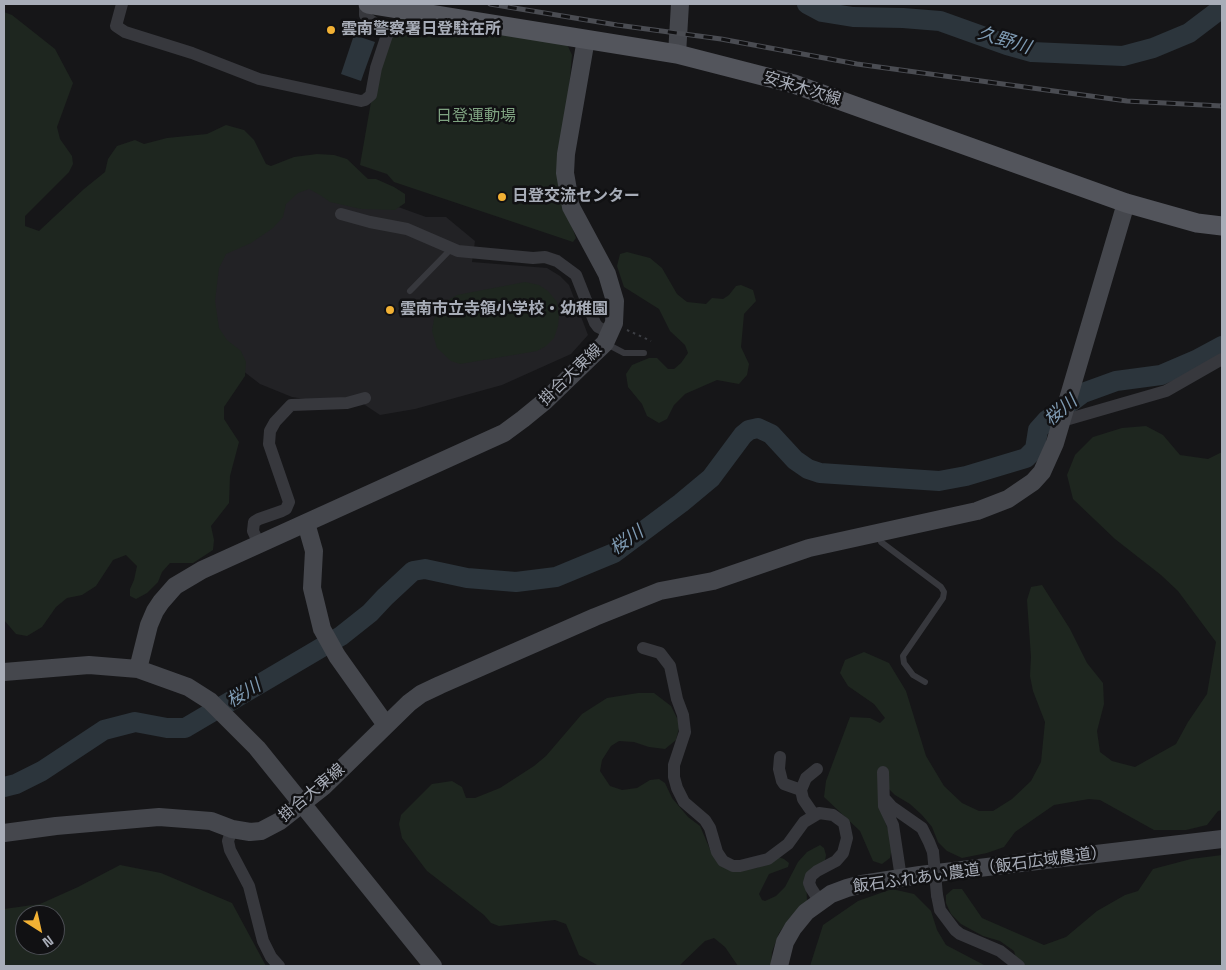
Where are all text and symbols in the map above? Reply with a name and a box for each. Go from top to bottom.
place label: 雲南警察署日登駐在所 [341,20,501,40]
water label: 久野川 [975,23,1033,59]
marker: 雲南警察署日登駐在所 [325,24,337,36]
street label: 安来木次線 [761,68,843,110]
park label: 日登運動場 [436,107,516,127]
place label: 日登交流センター [512,187,640,207]
marker: 日登交流センター [496,191,508,203]
place label: 雲南市立寺領小学校・幼稚園 [400,300,608,320]
marker: 雲南市立寺領小学校・幼稚園 [384,304,396,316]
street label: 掛合大東線 [536,340,606,410]
water label: 桜川 [1040,391,1082,431]
water label: 桜川 [606,522,648,560]
water label: 桜川 [223,675,265,713]
street label: 掛合大東線 [275,760,349,826]
street label: 飯石ふれあい農道（飯石広域農道） [852,843,1108,897]
north arrow [15,905,65,955]
text: N [39,931,57,952]

